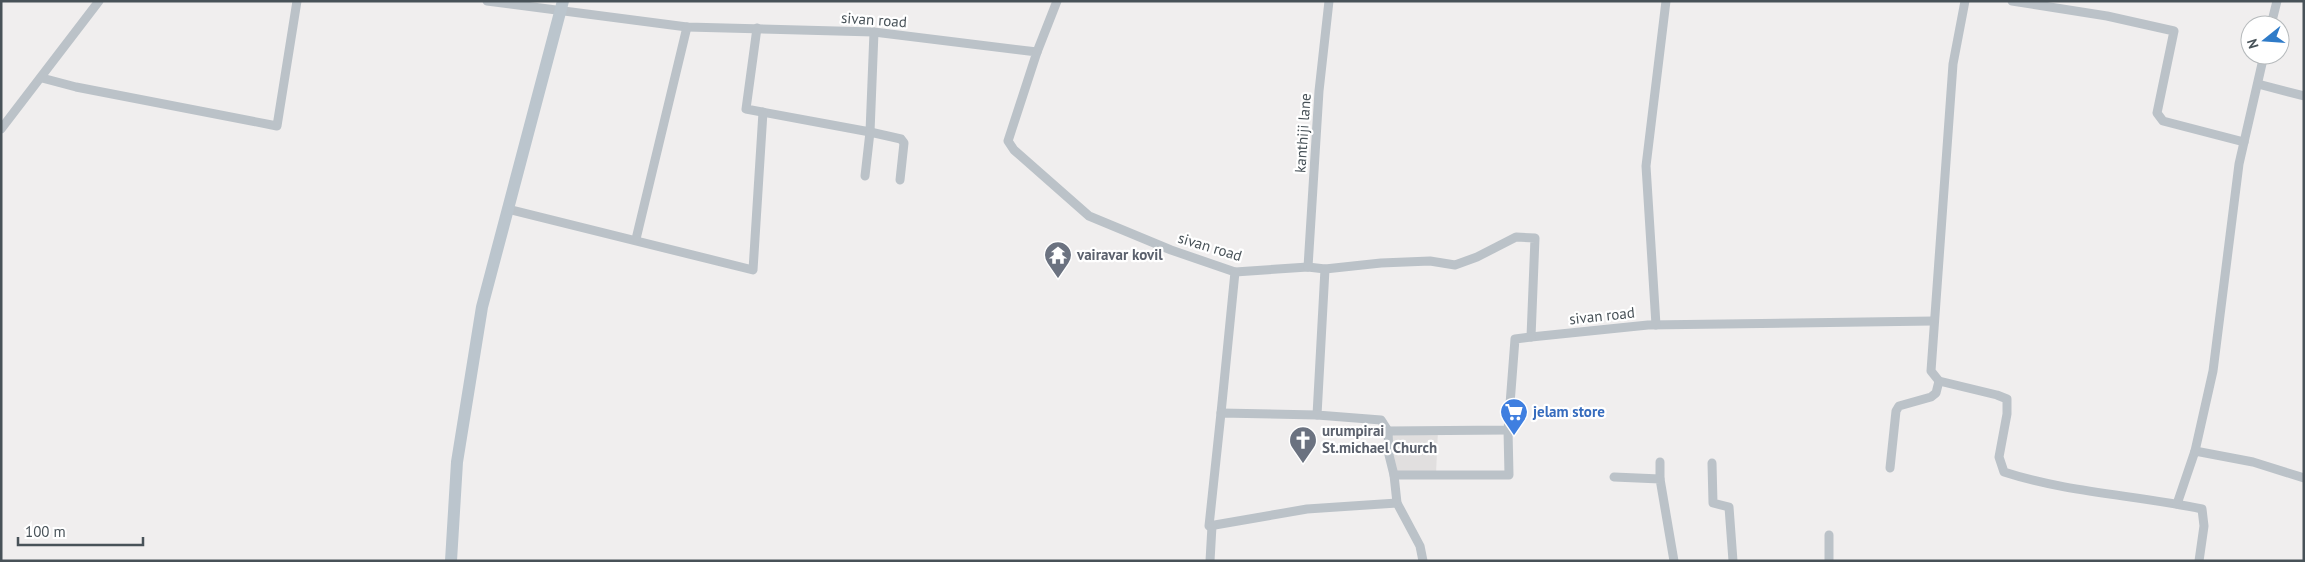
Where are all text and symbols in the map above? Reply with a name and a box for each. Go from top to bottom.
street label: sivan road [841,8,908,31]
north arrow [2240,15,2290,65]
text: N [2243,37,2263,51]
street label: kanthiji lane [1290,92,1315,173]
street label: sivan road [1176,228,1244,265]
temple icon: vairavar kovil [1043,240,1073,279]
place label: vairavar kovil [1076,245,1163,264]
street label: sivan road [1568,303,1636,328]
supermarket icon: jelam store [1499,397,1529,436]
place label: jelam store [1532,402,1605,421]
place label: urumpirai St.michael Church [1322,421,1437,457]
church icon: urumpirai St.michael Church [1288,425,1318,464]
scale bar [18,514,142,546]
text: 100 m [25,522,66,541]

